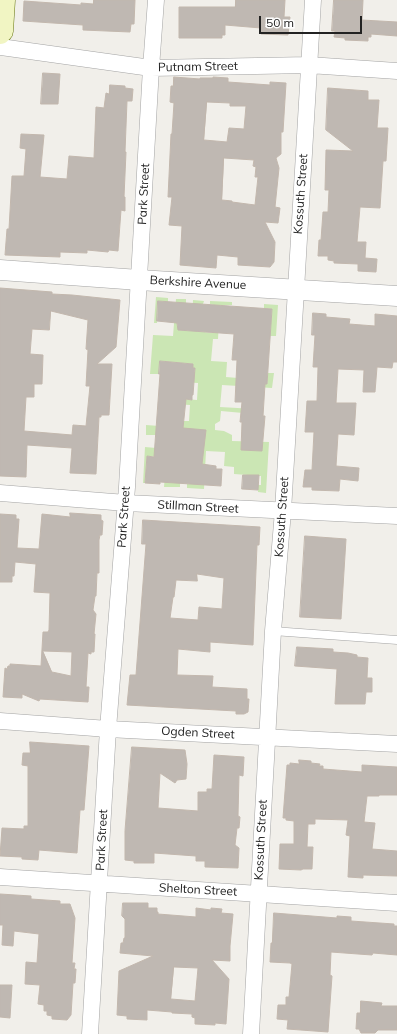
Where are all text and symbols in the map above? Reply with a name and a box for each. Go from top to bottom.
scale bar [261,8,364,34]
text: 50 m [266,15,294,30]
street label: Putnam Street [158,59,238,75]
street label: Kossuth Street [291,153,311,235]
street label: Park Street [135,163,153,225]
street label: Berkshire Avenue [149,273,247,293]
street label: Kossuth Street [272,476,292,558]
street label: Park Street [115,486,133,548]
street label: Stillman Street [157,498,239,516]
street label: Ogden Street [161,724,235,742]
street label: Kossuth Street [252,799,270,881]
street label: Park Street [93,809,111,871]
street label: Shelton Street [159,881,237,899]

